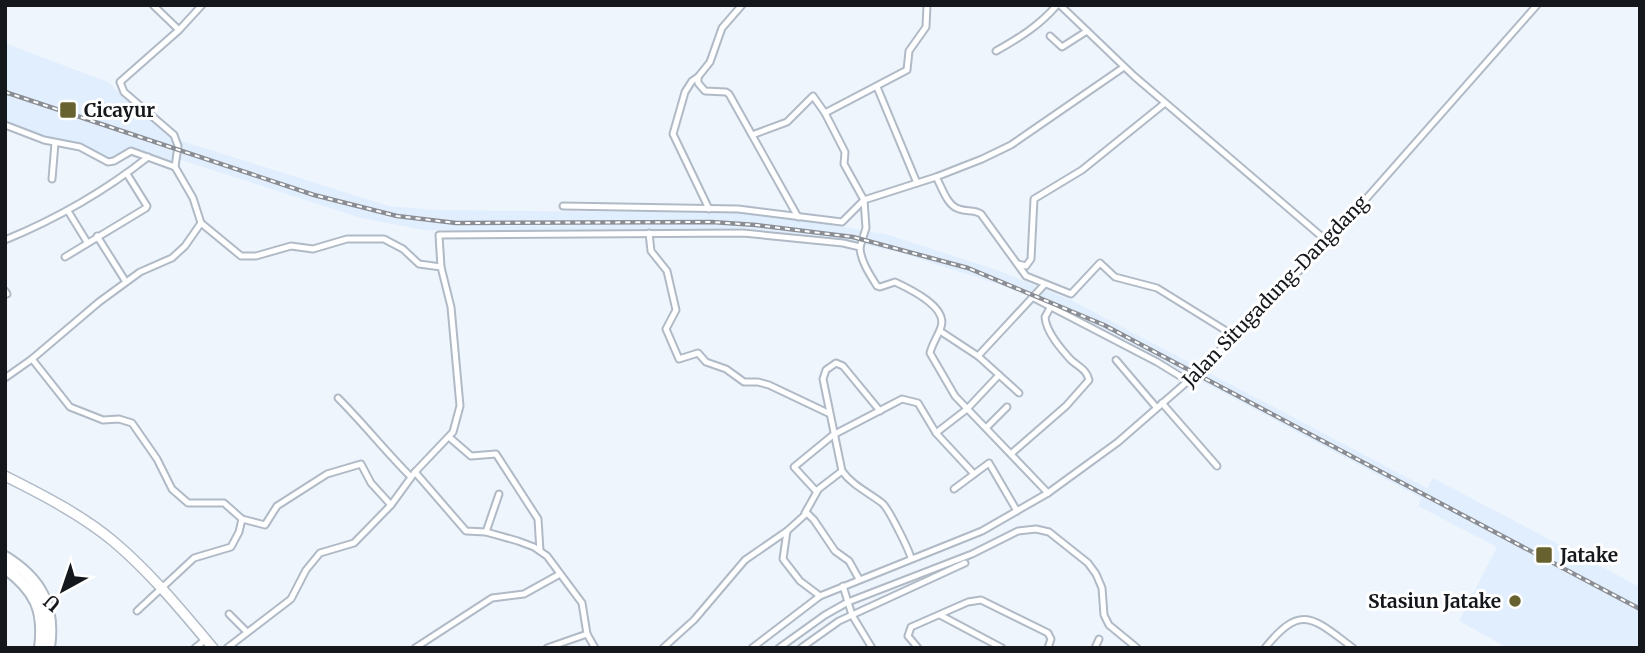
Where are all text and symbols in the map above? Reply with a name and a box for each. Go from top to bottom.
place label: Cicayur [84,98,155,122]
marker: Cicayur [58,100,78,120]
street label: Jalan Situgadung-Dangdang [1176,190,1373,392]
place label: Jatake [1559,543,1618,567]
marker: Jatake [1534,545,1554,565]
north arrow [28,555,98,625]
text: U [39,589,65,617]
place label: Stasiun Jatake [1368,589,1501,613]
marker: Stasiun Jatake [1507,593,1523,609]

